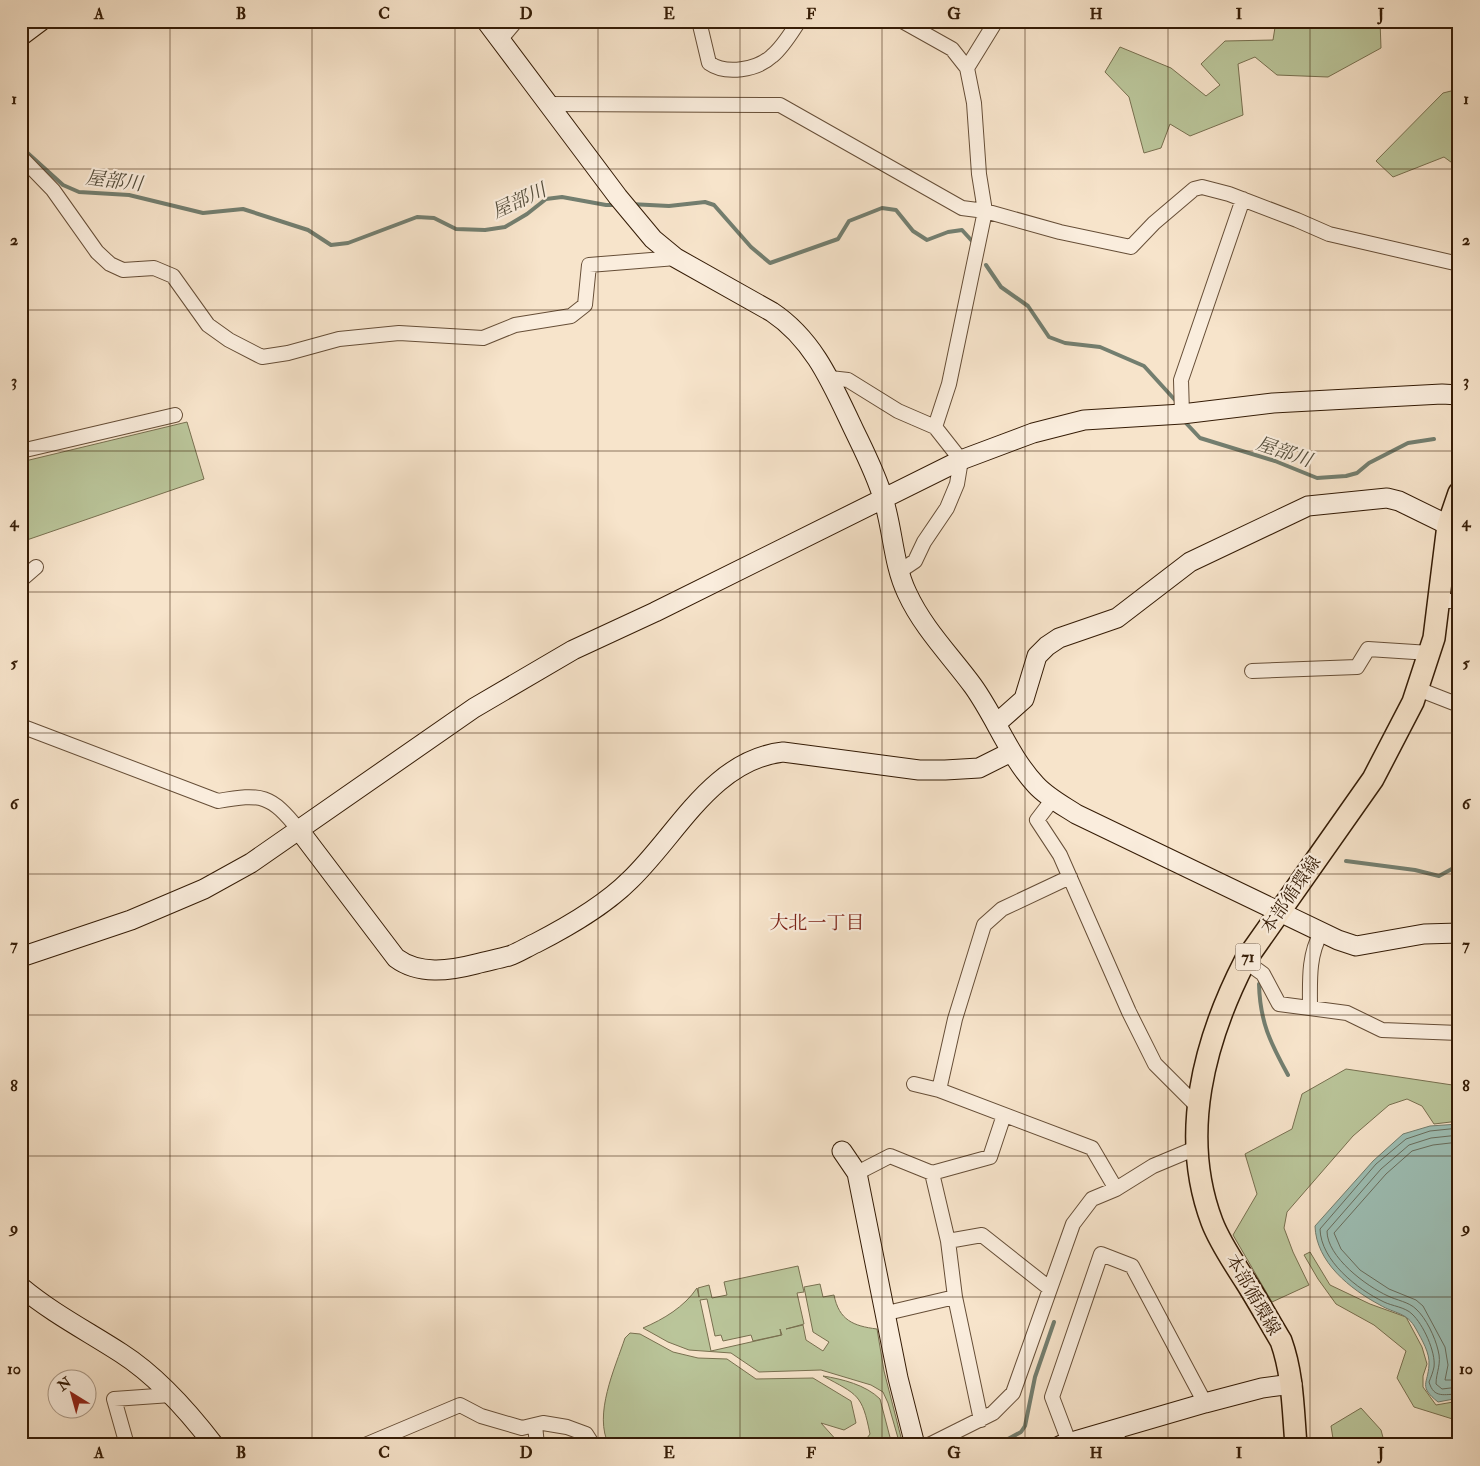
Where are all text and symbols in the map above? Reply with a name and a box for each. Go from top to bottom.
text: A [93,4,105,24]
text: B [236,4,246,24]
text: C [378,4,390,24]
text: D [519,4,533,24]
text: E [663,4,675,24]
text: F [806,4,816,24]
text: G [947,4,961,24]
text: H [1089,4,1103,24]
text: I [1236,4,1243,24]
text: J [1377,4,1385,25]
text: 1 [11,89,17,109]
text: 1 [1463,89,1469,109]
water label: 屋部川 [84,166,146,197]
water label: 屋部川 [488,177,552,224]
text: 2 [10,230,18,250]
text: 2 [1462,230,1470,250]
text: 3 [11,371,17,391]
text: 3 [1463,371,1469,391]
water label: 屋部川 [1253,431,1317,473]
text: 4 [9,512,20,532]
text: 4 [1461,512,1472,532]
text: 5 [10,653,18,673]
text: 5 [1462,653,1470,673]
text: 6 [10,794,20,814]
text: 6 [1462,794,1472,814]
street label: 本部循環線 [1256,852,1326,938]
district label: 大北一丁目 [769,911,865,935]
text: 7 [10,935,18,955]
text: 7 [1462,935,1470,955]
road number: 71 [1236,944,1260,970]
text: 8 [10,1076,18,1096]
text: 8 [1462,1076,1470,1096]
text: 9 [8,1218,18,1238]
text: 9 [1460,1218,1470,1238]
street label: 本部循環線 [1221,1250,1285,1340]
text: 10 [7,1359,21,1379]
text: 10 [1459,1359,1473,1379]
north arrow [48,1368,98,1418]
text: N [54,1373,75,1395]
text: A [93,1443,105,1463]
text: B [236,1443,246,1463]
text: C [378,1443,390,1463]
text: D [519,1443,533,1463]
text: E [663,1443,675,1463]
text: F [806,1443,816,1463]
text: G [947,1443,961,1463]
text: H [1089,1443,1103,1463]
text: I [1236,1443,1243,1463]
text: J [1377,1443,1385,1464]

